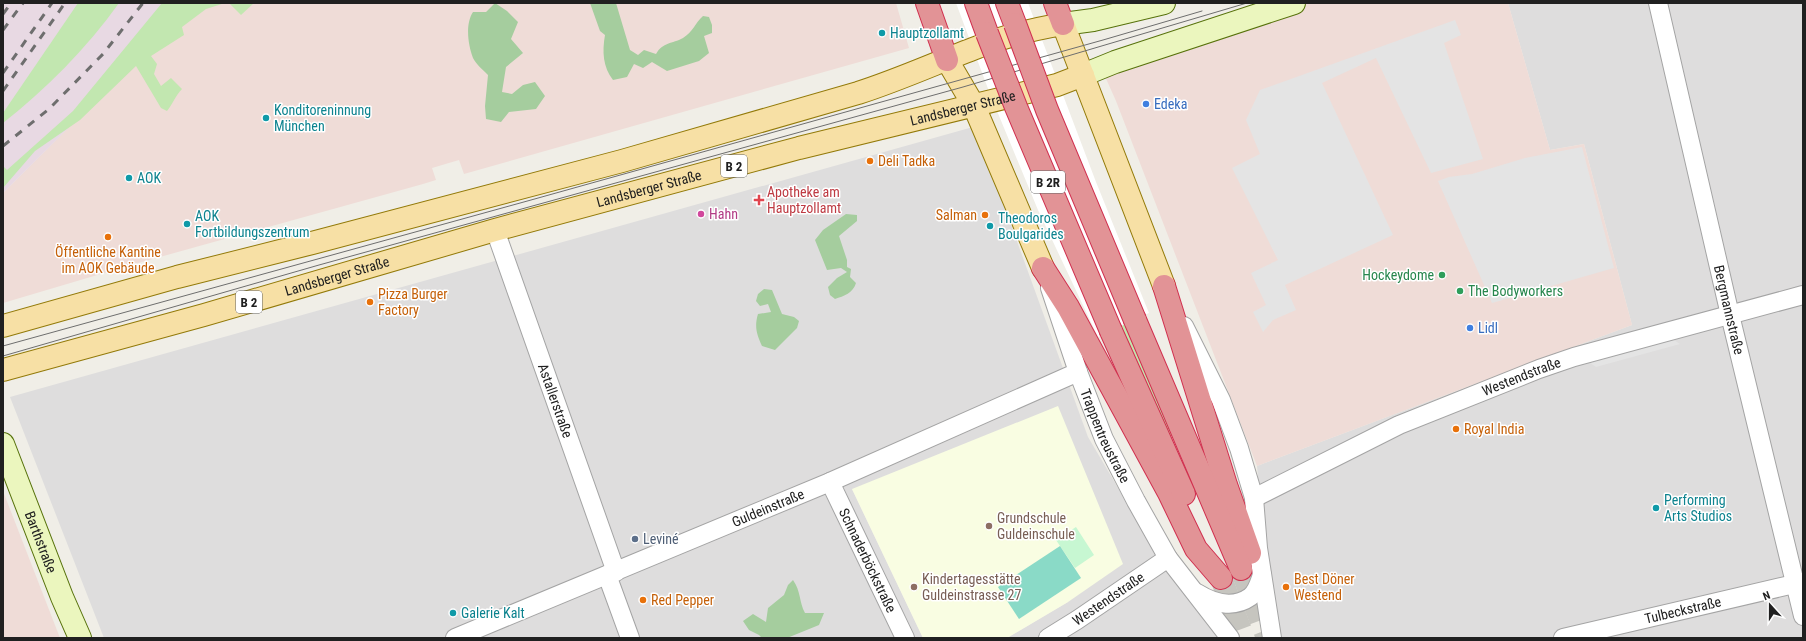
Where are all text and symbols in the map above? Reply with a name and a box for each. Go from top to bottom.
place label: Hauptzollamt [890,25,964,41]
marker: Hauptzollamt [877,28,887,38]
street label: Landsberger Straße [908,87,1018,129]
place label: Edeka [1154,96,1187,112]
marker: Edeka [1141,99,1151,109]
place label: Konditoreninnung München [274,102,371,134]
marker: Konditoreninnung München [261,113,271,123]
place label: Deli Tadka [878,153,935,169]
road number: B 2 [721,155,747,177]
marker: Deli Tadka [865,156,875,166]
street label: Landsberger Straße [595,167,704,210]
place label: AOK [137,170,161,186]
road number: B 2R [1031,171,1065,193]
marker: AOK [124,173,134,183]
place label: Apotheke am Hauptzollamt [767,184,841,216]
marker: Apotheke am Hauptzollamt [754,195,764,205]
place label: Hahn [709,206,738,222]
place label: Salman [936,207,977,223]
place label: AOK Fortbildungszentrum [195,208,310,240]
marker: Hahn [696,209,706,219]
marker: Salman [980,210,990,220]
place label: Theodoros Boulgarides [998,210,1064,242]
marker: AOK Fortbildungszentrum [182,219,192,229]
marker: Theodoros Boulgarides [985,221,995,231]
marker: Öffentliche Kantine im AOK Gebäude [103,232,113,242]
place label: Öffentliche Kantine im AOK Gebäude [55,244,161,276]
street label: Landsberger Straße [283,253,392,299]
street label: Bergmannstraße [1711,264,1747,357]
place label: Hockeydome [1362,267,1434,283]
marker: Hockeydome [1437,270,1447,280]
place label: The Bodyworkers [1468,283,1563,299]
place label: Pizza Burger Factory [378,286,447,318]
marker: The Bodyworkers [1455,286,1465,296]
road number: B 2 [236,291,262,313]
marker: Pizza Burger Factory [365,297,375,307]
place label: Lidl [1478,320,1498,336]
marker: Lidl [1465,323,1475,333]
street label: Westendstraße [1480,354,1563,399]
street label: Astallerstraße [535,361,576,440]
street label: Trappentreustraße [1077,387,1133,486]
place label: Royal India [1464,421,1524,437]
marker: Royal India [1451,424,1461,434]
street label: Guldeinstraße [729,485,807,530]
place label: Performing Arts Studios [1664,492,1732,524]
marker: Performing Arts Studios [1651,503,1661,513]
street label: Schnaderböckstraße [836,506,900,615]
street label: Barthstraße [22,509,60,576]
place label: Grundschule Guldeinschule [997,510,1075,542]
marker: Grundschule Guldeinschule [984,521,994,531]
place label: Leviné [643,531,679,547]
marker: Leviné [630,534,640,544]
street label: Westendstraße [1069,568,1147,629]
place label: Kindertagesstätte Guldeinstrasse 27 [922,571,1021,603]
place label: Best Döner Westend [1294,571,1355,603]
marker: Kindertagesstätte Guldeinstrasse 27 [909,582,919,592]
marker: Best Döner Westend [1281,582,1291,592]
north arrow [1750,585,1790,625]
text: N [1761,589,1772,603]
place label: Red Pepper [651,592,714,608]
street label: Tulbeckstraße [1643,593,1723,627]
marker: Red Pepper [638,595,648,605]
place label: Galerie Kalt [461,605,525,621]
marker: Galerie Kalt [448,608,458,618]

